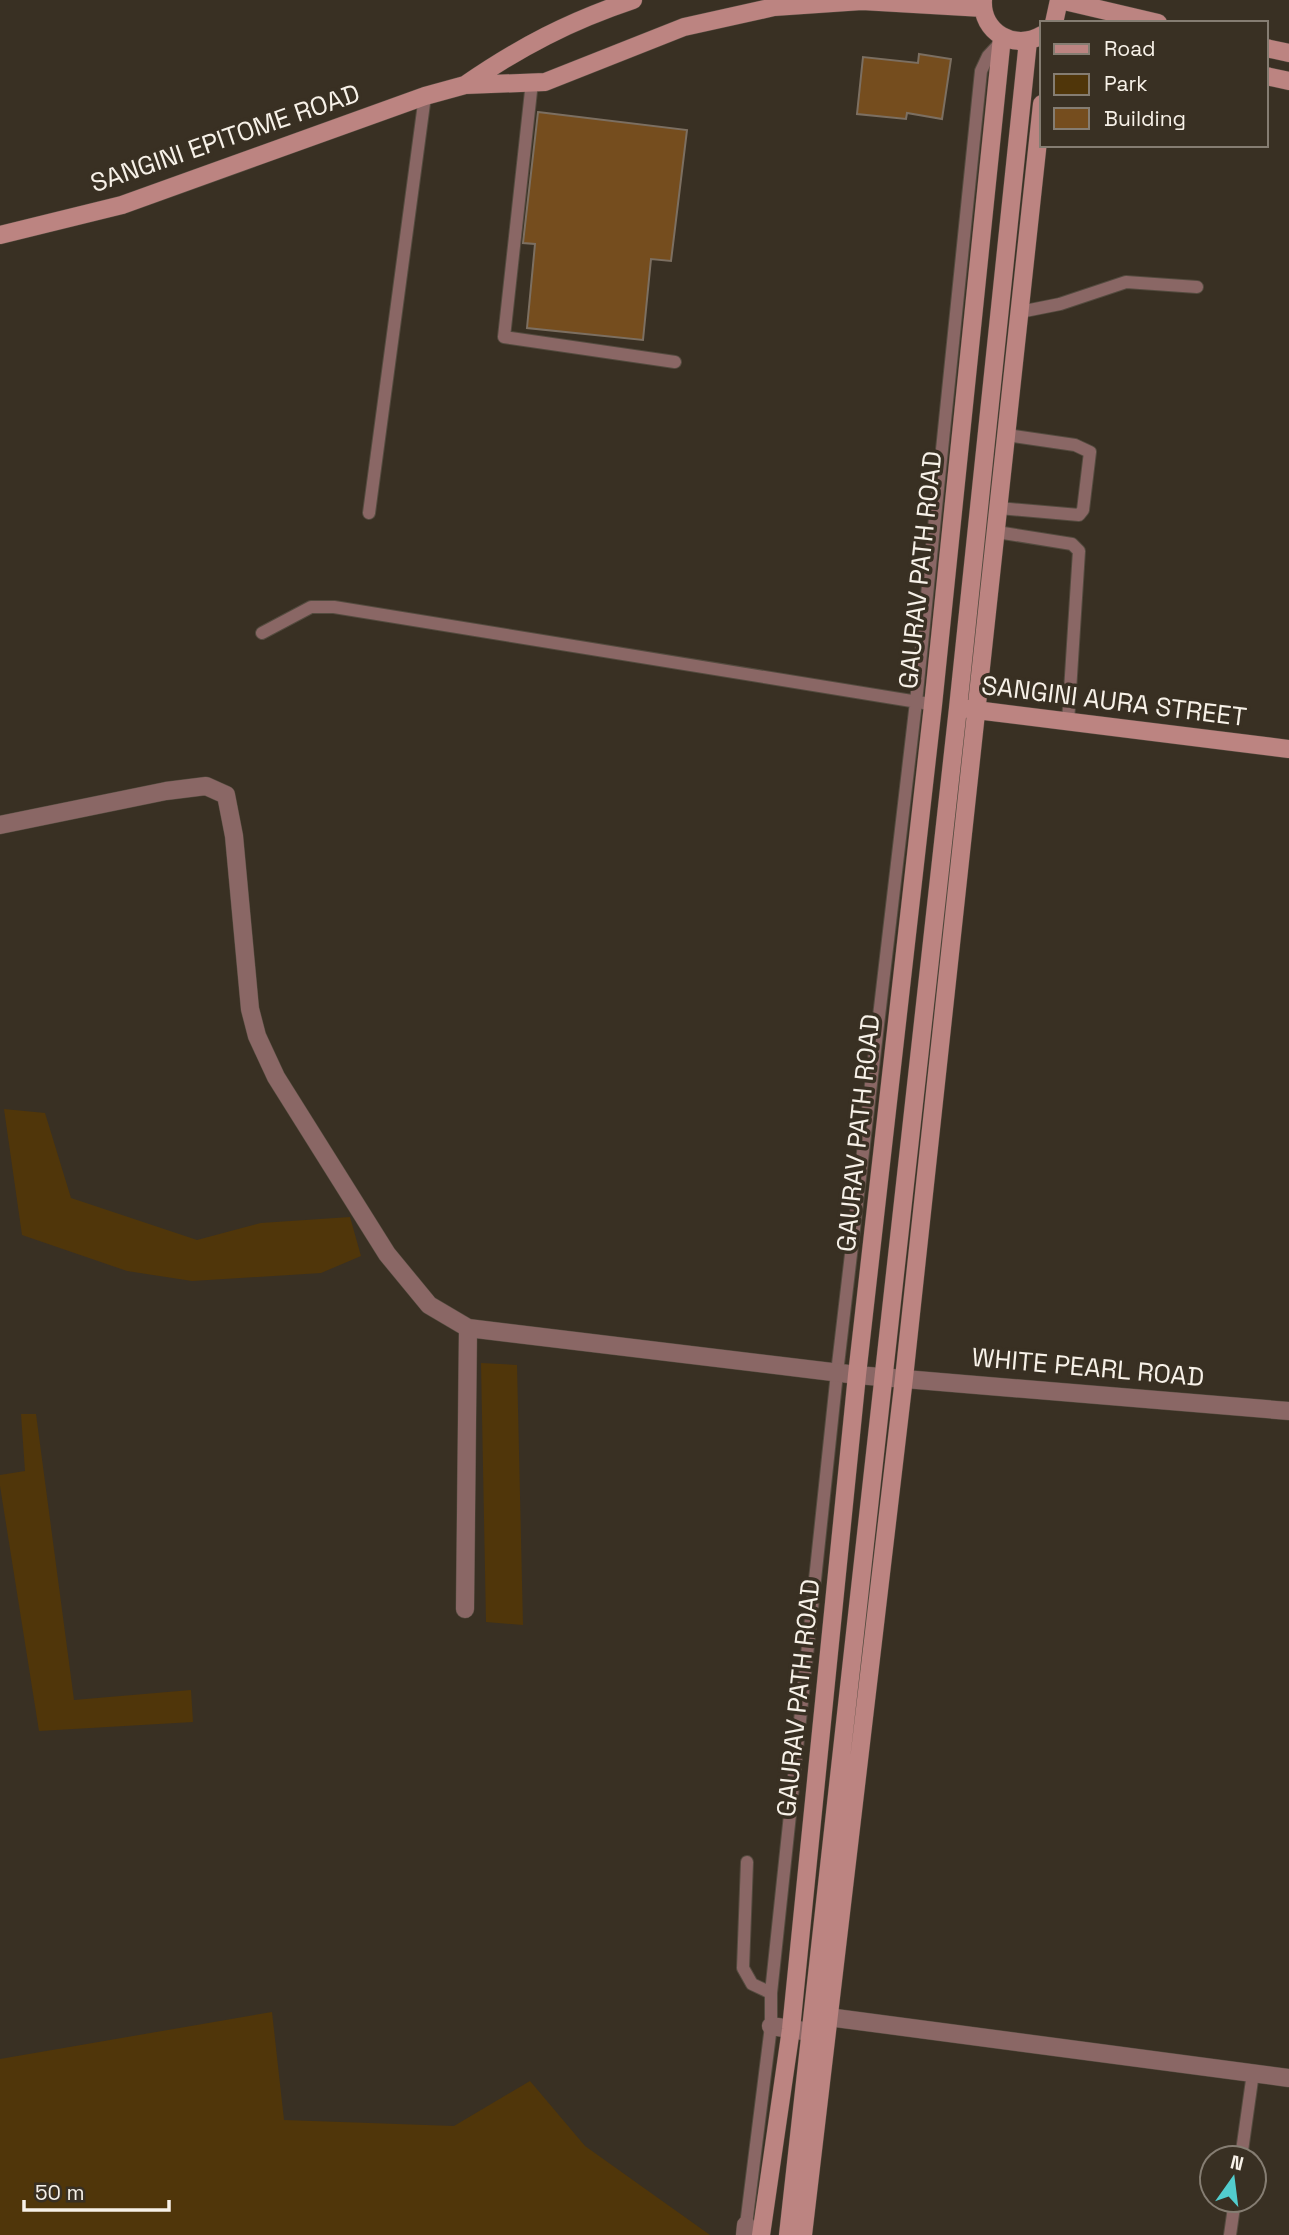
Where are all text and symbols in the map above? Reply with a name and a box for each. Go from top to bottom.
legend [1040,21,1268,147]
text: Road [1104,35,1156,62]
text: Park [1104,70,1148,97]
street label: SANGINI EPITOME ROAD [86,76,364,200]
text: Building [1104,105,1186,132]
street label: GAURAV PATH ROAD [891,449,949,691]
street label: SANGINI AURA STREET [980,668,1248,734]
street label: GAURAV PATH ROAD [829,1012,887,1254]
street label: WHITE PEARL ROAD [970,1340,1206,1394]
street label: GAURAV PATH ROAD [769,1577,827,1819]
north arrow [1198,2144,1268,2214]
text: N [1228,2149,1246,2177]
scale bar [24,2168,170,2212]
text: 50 m [35,2179,85,2206]

